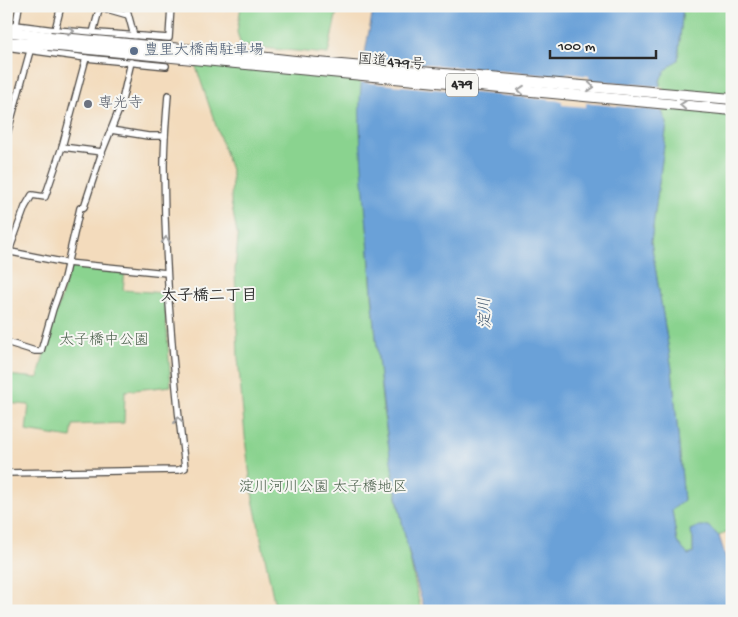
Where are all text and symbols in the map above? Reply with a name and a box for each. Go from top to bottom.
one-way arrow [68,26,76,37]
scale bar [550,28,657,60]
text: 100 m [557,38,596,56]
place label: 豊里大橋南駐車場 [144,41,264,60]
marker: 豊里大橋南駐車場 [128,45,140,57]
street label: 国道479号 [357,51,425,75]
road number: 479 [446,74,478,96]
one-way arrow [587,81,595,92]
one-way arrow [517,85,525,96]
place label: 専光寺 [98,94,143,113]
marker: 専光寺 [82,98,94,110]
one-way arrow [679,100,687,111]
one-way arrow [161,236,171,244]
district label: 太子橋二丁目 [161,287,257,307]
water label: 淀川 [476,297,497,329]
park label: 太子橋中公園 [59,331,149,350]
one-way arrow [174,415,184,424]
park label: 淀川河川公園 太子橋地区 [239,479,407,497]

